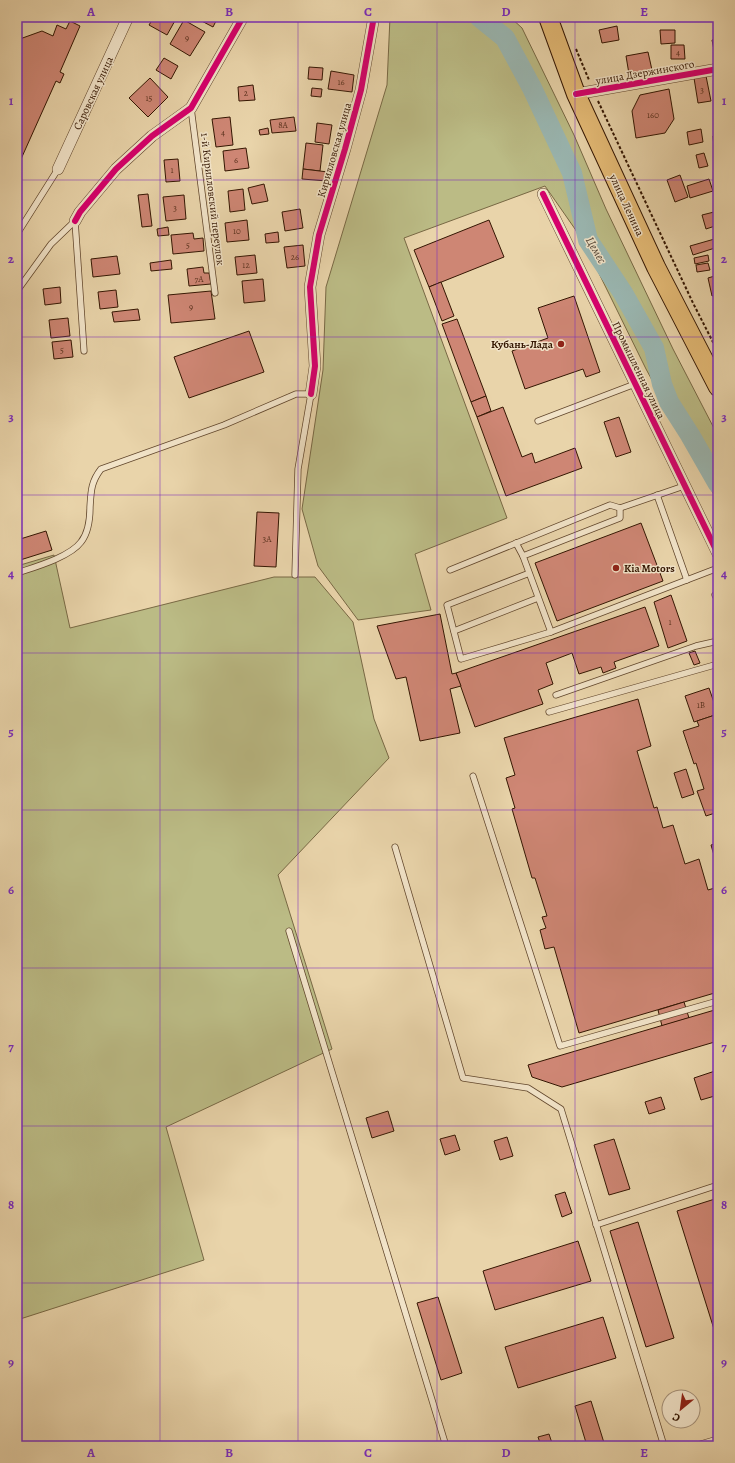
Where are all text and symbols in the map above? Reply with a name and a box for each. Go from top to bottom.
text: A [86,3,96,20]
text: B [225,3,233,20]
text: C [364,3,372,20]
text: D [501,3,511,20]
text: E [640,3,648,20]
house number: 9 [185,32,189,44]
house number: 4 [676,46,680,58]
street label: Саровская улица [70,53,117,132]
street label: улица Дзержинского [594,56,696,89]
house number: 16 [337,76,345,88]
house number: 3 [700,84,704,96]
house number: 2 [244,87,249,99]
text: 1 [9,92,14,109]
house number: 15 [146,92,153,104]
text: 1 [722,92,727,109]
street label: Кирилловская улица [314,100,355,199]
house number: 160 [647,109,659,121]
house number: 8А [278,119,289,131]
house number: 4 [221,126,225,138]
street label: 1-й Кирилловский переулок [197,132,228,266]
house number: 6 [234,154,238,166]
house number: 1 [170,164,174,176]
street label: улица Ленина [605,171,648,239]
house number: 3 [173,202,177,214]
house number: 10 [233,225,241,237]
water label: Цемес [582,234,610,267]
house number: 5 [186,239,190,251]
text: 2 [8,250,15,267]
text: 2 [721,250,728,267]
house number: 26 [291,251,299,263]
house number: 12 [242,259,250,271]
house number: 7А [194,273,204,285]
house number: 9 [189,301,193,313]
street label: Промышленная улица [608,319,669,422]
place label: Кубань-Лада [491,337,554,352]
marker: Кубань-Лада [556,339,566,349]
house number: 5 [60,344,64,356]
text: 3 [8,408,14,425]
text: 3 [721,408,727,425]
house number: 3А [262,533,272,545]
place label: Kia Motors [624,561,675,576]
marker: Kia Motors [611,563,621,573]
text: 4 [8,565,14,582]
text: 4 [721,565,727,582]
house number: 1 [668,616,672,628]
house number: 1В [697,699,705,711]
text: 5 [8,723,14,740]
text: 5 [721,723,727,740]
text: 6 [8,881,14,898]
text: 6 [721,881,727,898]
text: 7 [8,1038,14,1055]
text: 7 [721,1038,727,1055]
text: 8 [8,1196,14,1213]
text: 8 [721,1196,727,1213]
text: 9 [8,1354,14,1371]
text: 9 [721,1354,727,1371]
north arrow [661,1389,701,1429]
text: С [670,1409,683,1426]
text: A [86,1444,96,1461]
text: B [225,1444,233,1461]
text: C [364,1444,372,1461]
text: D [501,1444,511,1461]
text: E [640,1444,648,1461]

